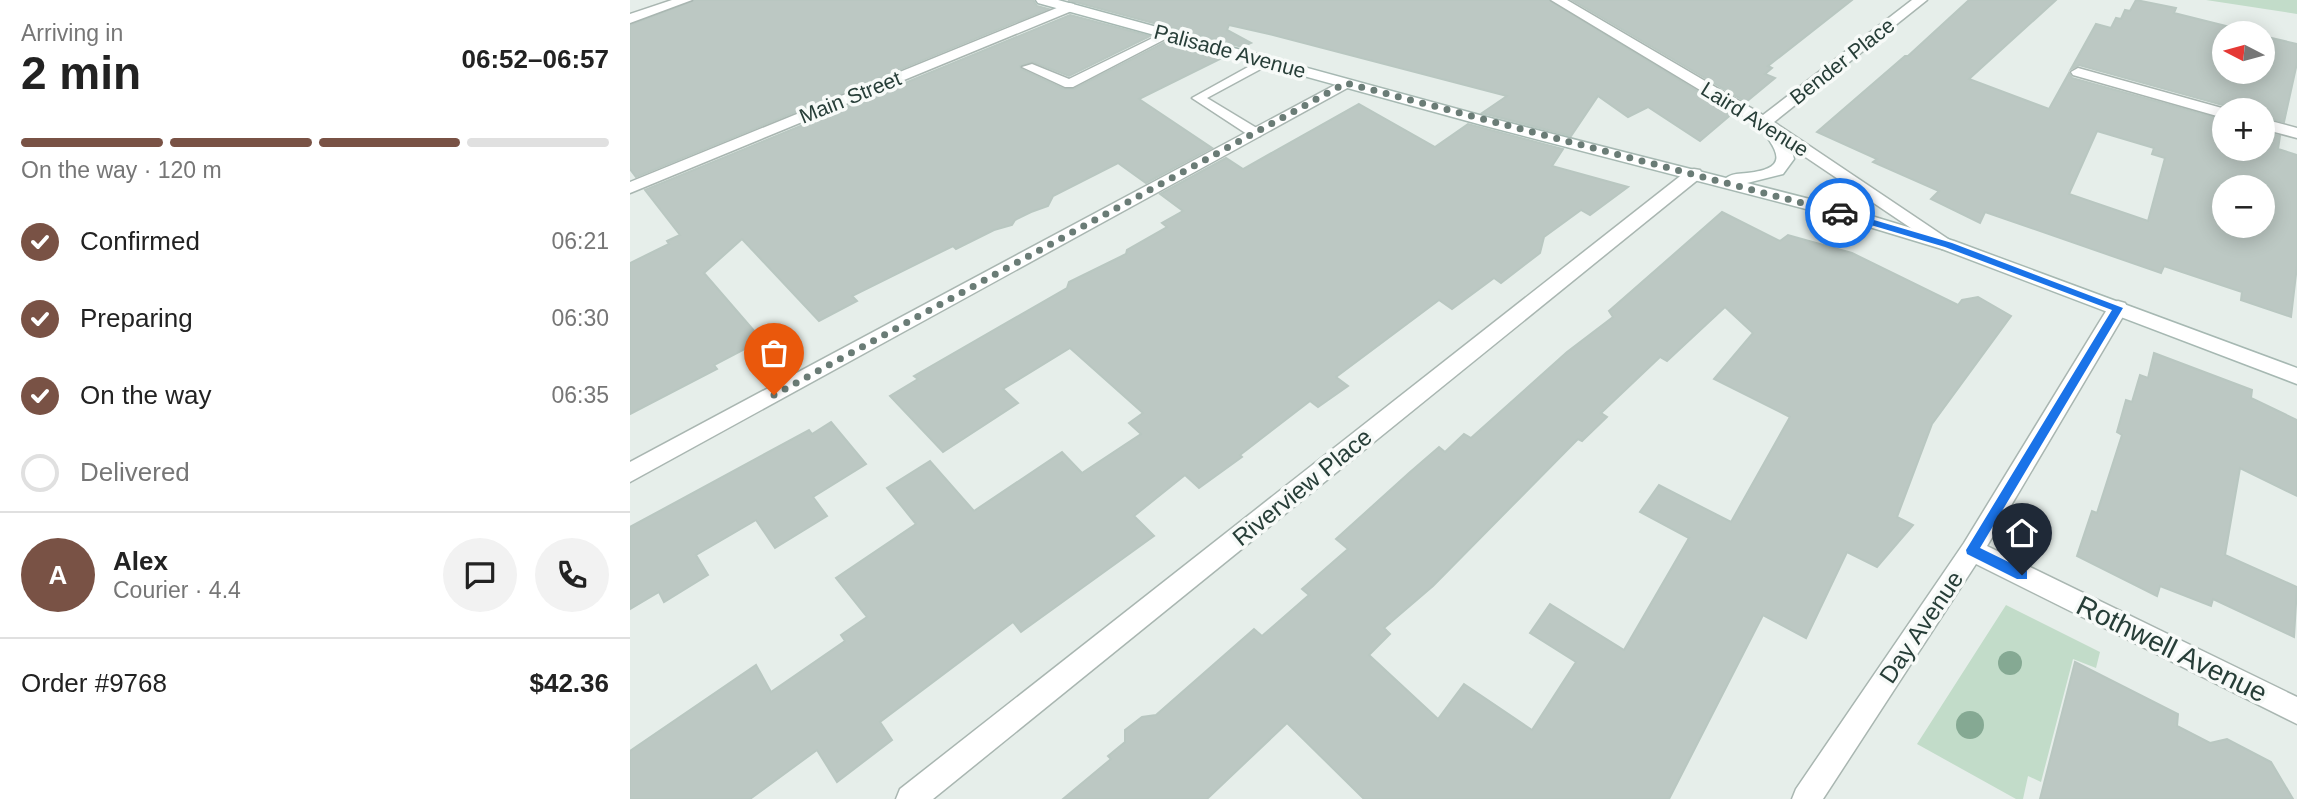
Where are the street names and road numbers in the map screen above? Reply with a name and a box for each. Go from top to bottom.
street label: Bender Place [1785,13,1899,109]
street label: Palisade Avenue [1152,20,1308,82]
street label: Main Street [796,66,904,128]
street label: Laird Avenue [1697,77,1813,161]
street label: Riverview Place [1227,423,1377,551]
street label: Day Avenue [1874,566,1968,688]
street label: Rothwell Avenue [2072,589,2272,709]

